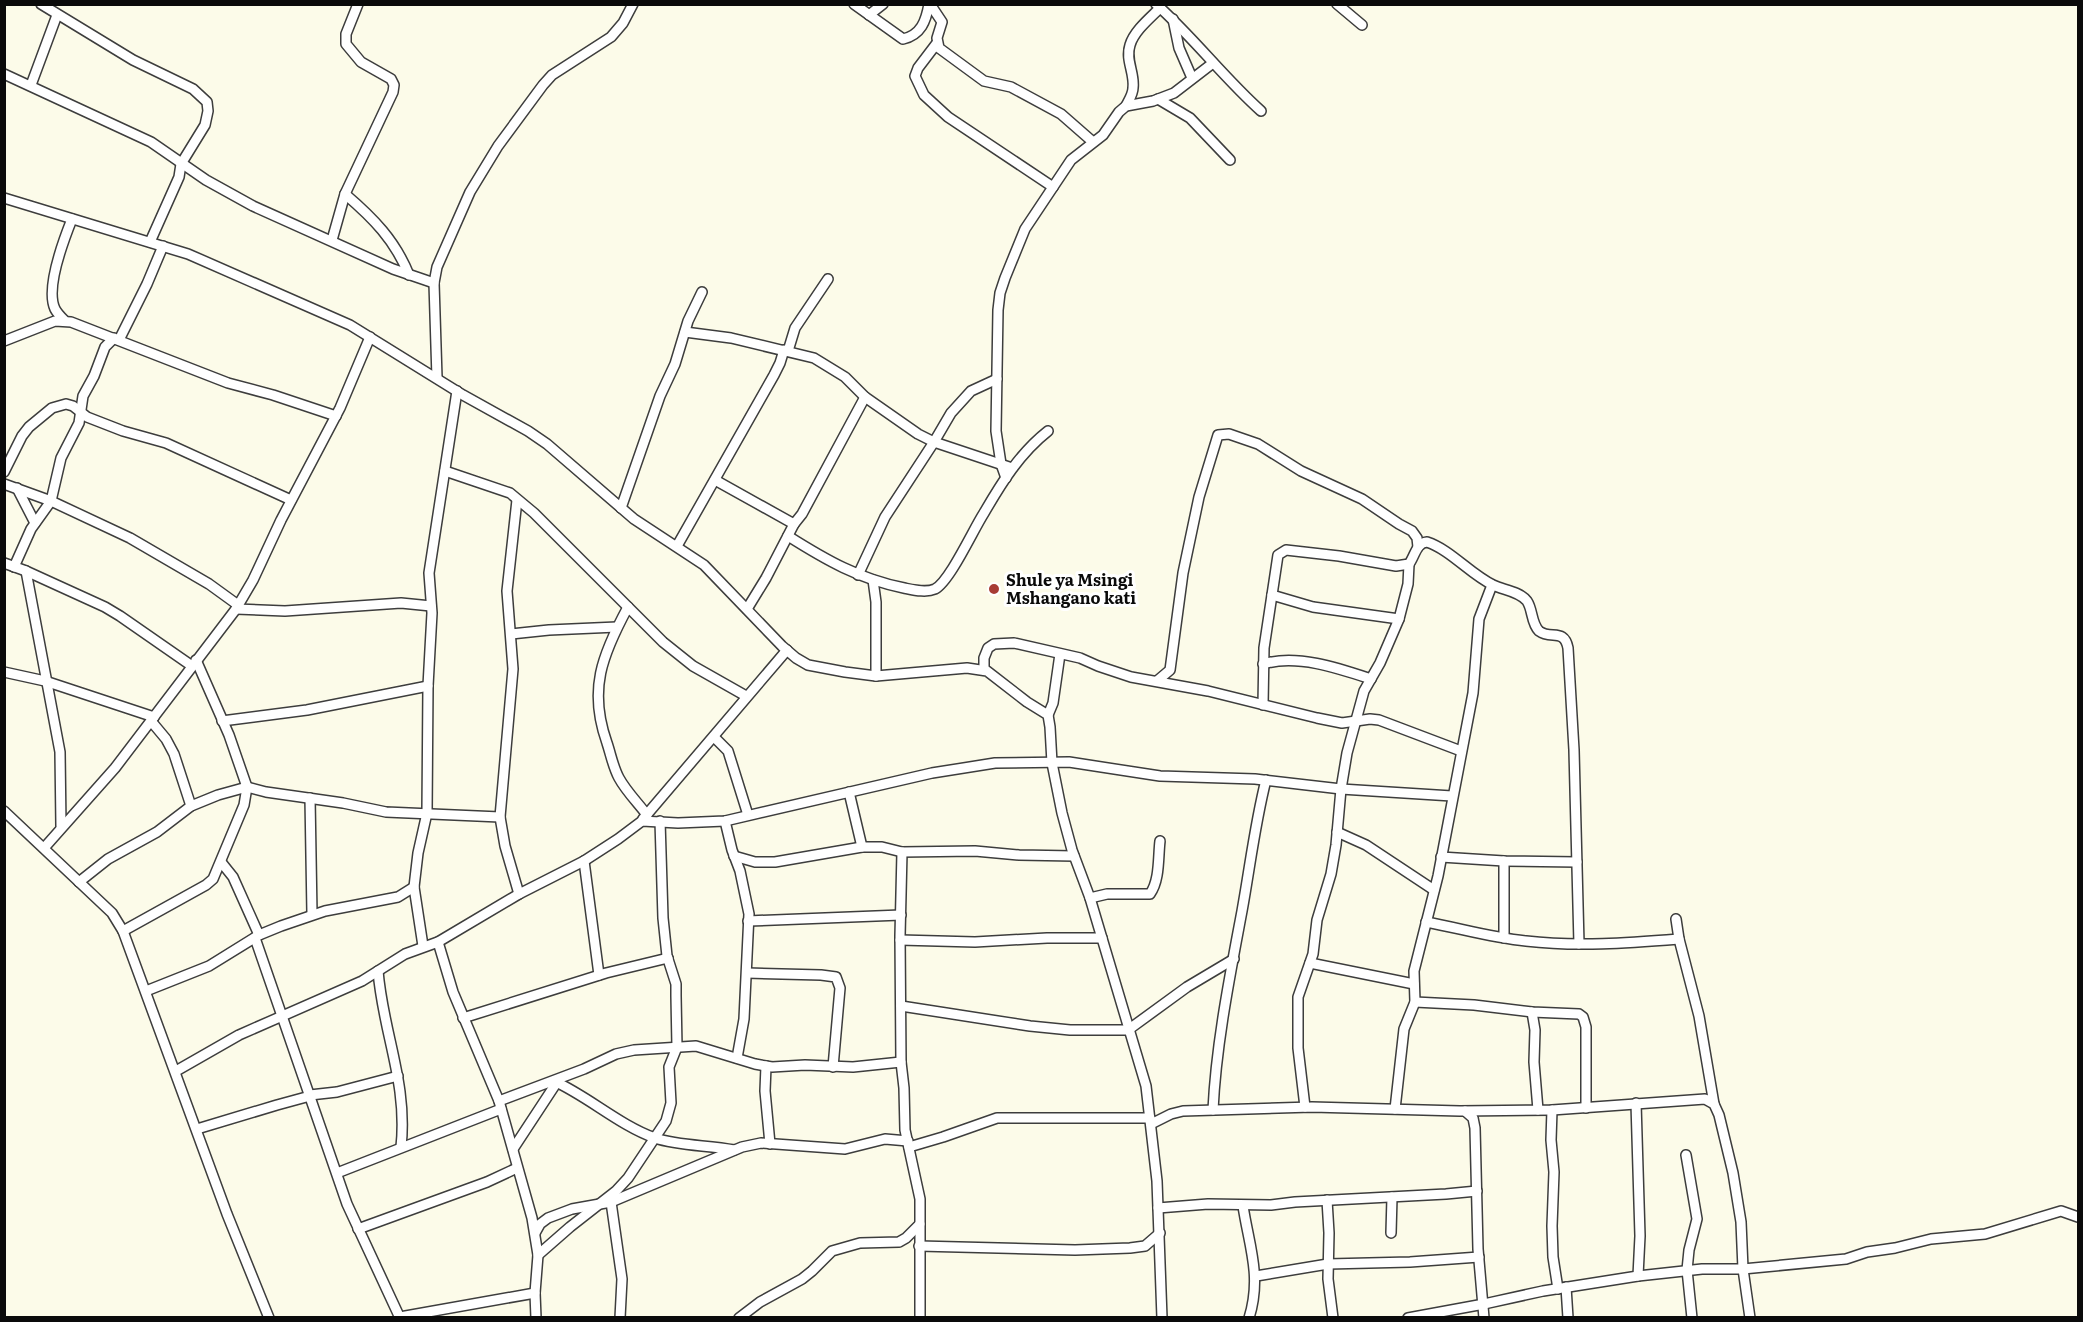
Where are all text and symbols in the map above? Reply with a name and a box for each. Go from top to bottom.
place label: Shule ya Msingi Mshangano kati [1006,567,1136,609]
marker: Shule ya Msingi Mshangano kati [987,582,1001,596]

